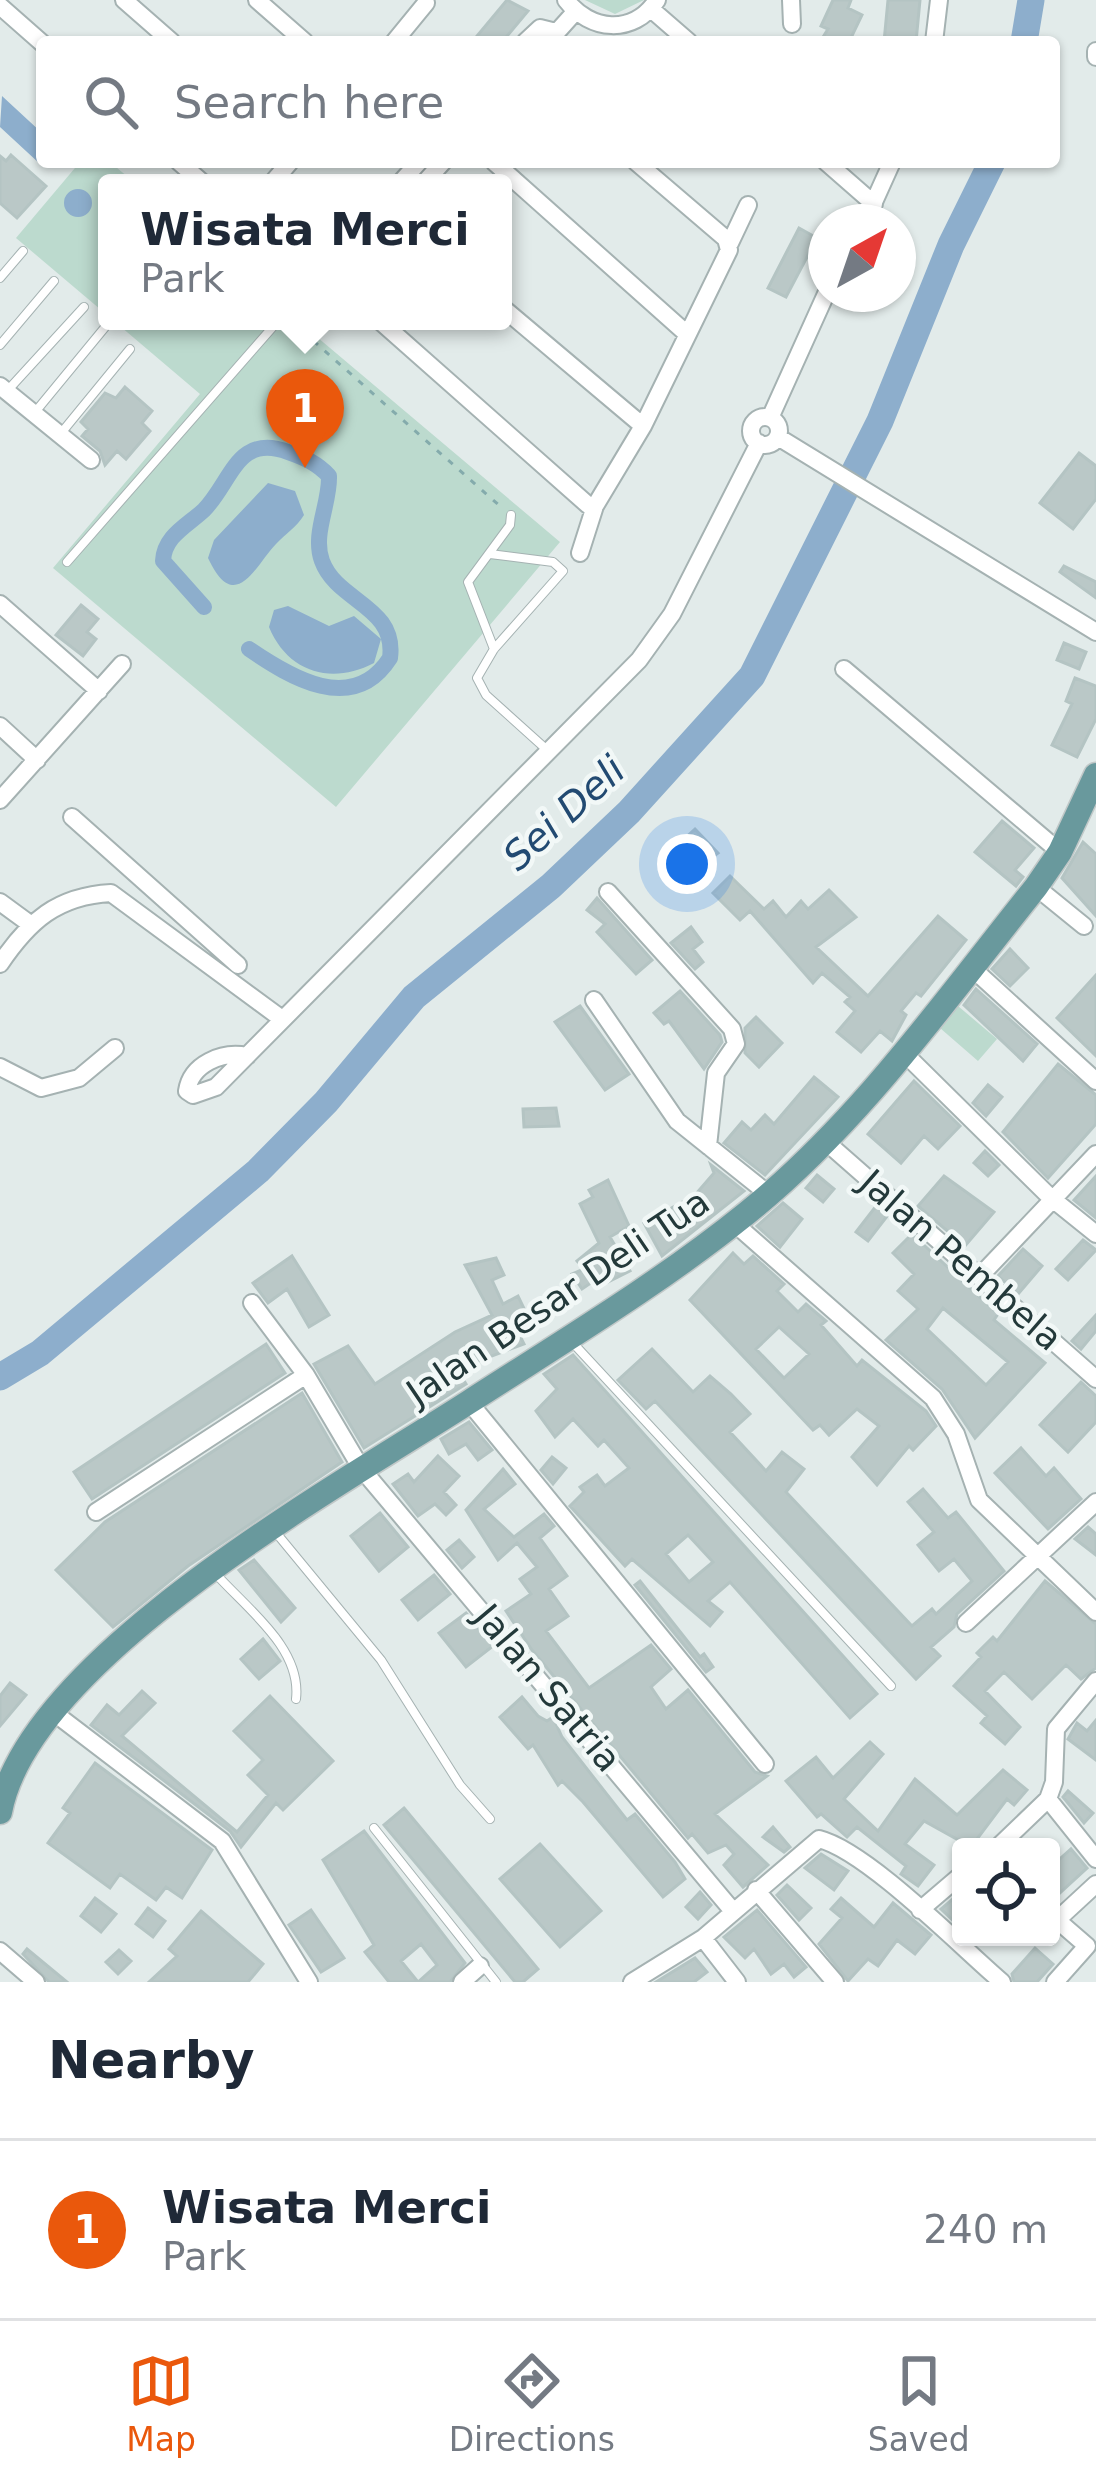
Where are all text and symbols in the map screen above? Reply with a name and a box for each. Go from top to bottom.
search box [36,36,1060,168]
icon: search [78,69,144,135]
text: Search here [174,76,444,129]
popup [98,174,512,330]
text: Wisata Merci [140,203,470,256]
north arrow [808,204,916,312]
text: Park [140,256,225,301]
pin: 1 [266,369,344,468]
water label: Sei Deli [494,747,634,879]
your location [657,834,717,894]
street label: Jalan Pembela [850,1160,1070,1359]
street label: Jalan Besar Deli Tua [397,1181,717,1415]
street label: Jalan Satria [465,1595,630,1780]
map controls [952,1838,1060,1946]
button: locate [952,1838,1060,1946]
text: Nearby [48,2031,255,2090]
text: Wisata Merci [162,2181,491,2234]
text: 1 [73,2207,101,2252]
text: 240 m [923,2207,1048,2252]
text: Park [162,2234,246,2279]
tab: Map [126,2348,196,2459]
tab: Directions [449,2348,615,2459]
tab: Saved [868,2348,970,2459]

